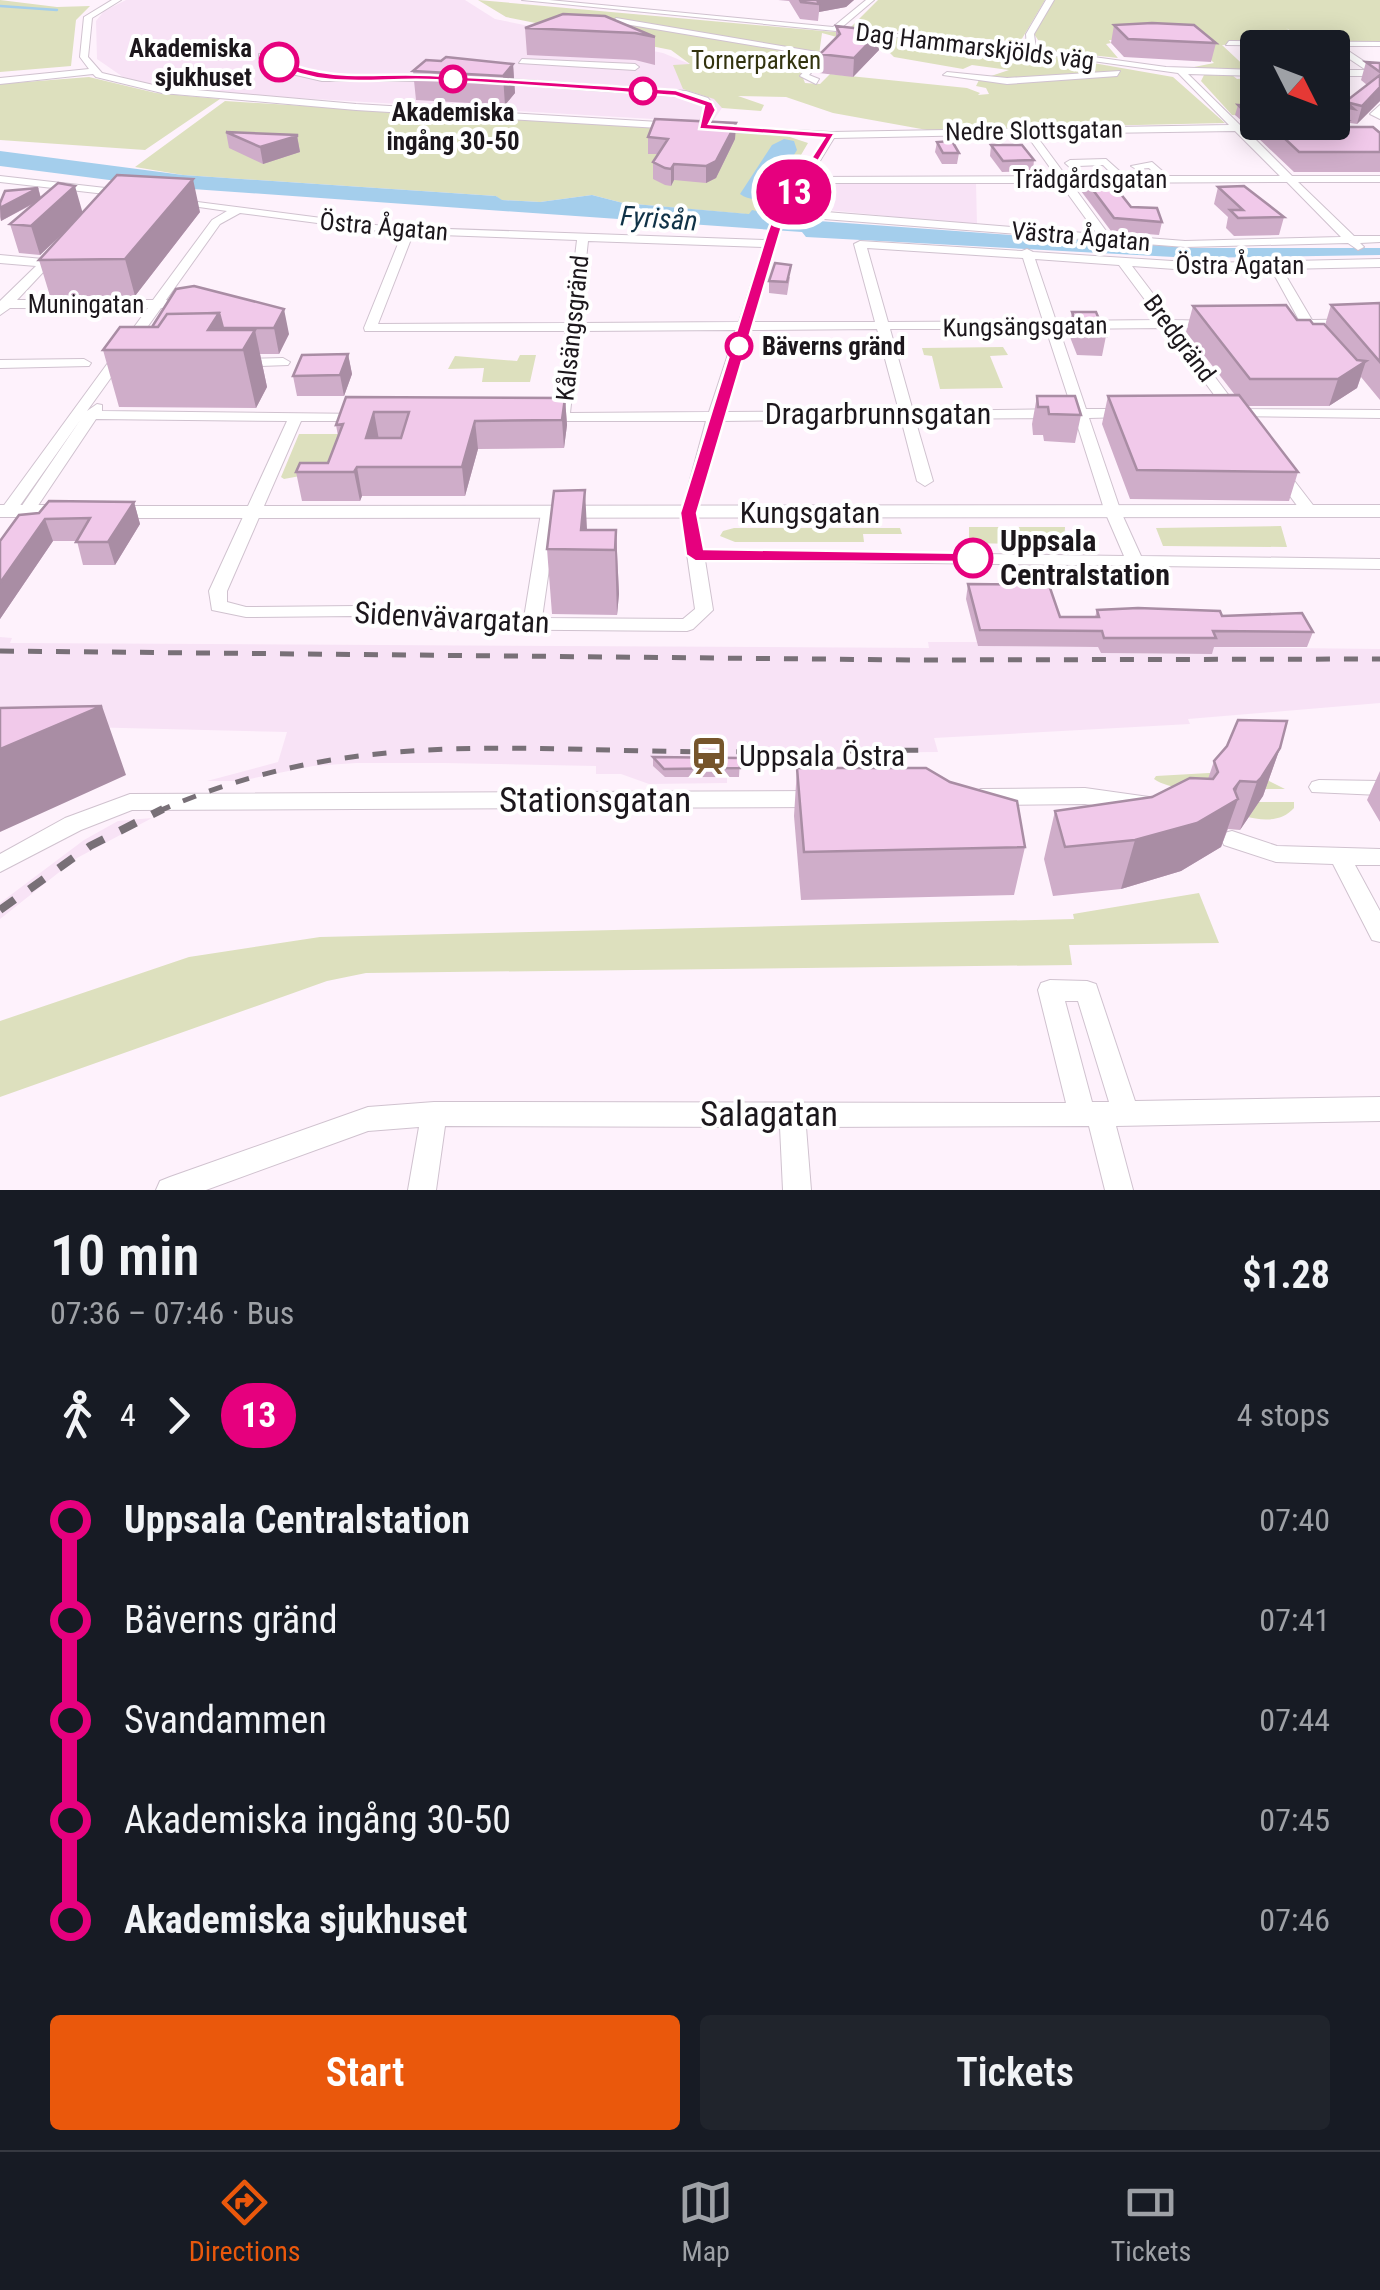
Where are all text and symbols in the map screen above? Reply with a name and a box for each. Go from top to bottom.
street label: Dag Hammarskjölds väg [854,17,1096,76]
north arrow [1240,30,1350,140]
map controls [1240,30,1350,140]
place label: Akademiska sjukhuset [129,34,252,92]
marker: Akademiska sjukhuset [260,43,298,81]
park label: Tornerparken [691,46,821,75]
marker: Akademiska ingång 30-50 [440,66,466,92]
unlabelled marker [630,78,656,104]
place label: Akademiska ingång 30-50 [386,98,520,156]
street label: Nedre Slottsgatan [945,114,1123,147]
line badge: 13 [749,160,839,224]
street label: Trädgårdsgatan [1013,165,1167,194]
text: 13 [776,172,812,213]
water label: Fyrisån [619,199,699,238]
street label: Östra Ågatan [319,204,450,247]
street label: Västra Ågatan [1010,214,1152,257]
street label: Östra Ågatan [1176,249,1304,280]
street label: Kålsängsgränd [550,254,595,402]
street label: Bredgränd [1138,289,1222,387]
street label: Muningatan [28,290,144,319]
street label: Kungsängsgatan [942,311,1108,342]
place label: Bäverns gränd [762,332,905,361]
marker: Bäverns gränd [726,333,752,359]
street label: Dragarbrunnsgatan [765,396,991,431]
street label: Kungsgatan [740,495,880,530]
place label: Uppsala Centralstation [1000,523,1170,592]
marker: Uppsala Centralstation [954,539,992,577]
street label: Sidenvävargatan [354,595,551,640]
station icon: Uppsala Östra [688,735,730,777]
place label: Uppsala Östra [739,738,905,773]
street label: Stationsgatan [499,780,691,821]
street label: Salagatan [700,1094,838,1135]
text: 10 min [50,1224,199,1288]
text: $1.28 [1242,1253,1330,1297]
text: 07:36 – 07:46 · Bus [50,1294,294,1332]
icon: walk [50,1388,105,1443]
icon: forward [151,1388,206,1443]
text: 13 [241,1395,276,1436]
text: 4 [120,1396,136,1434]
text: 4 stops [1237,1396,1330,1434]
text: Uppsala Centralstation [124,1498,470,1542]
text: 07:40 [1259,1501,1330,1539]
text: Bäverns gränd [124,1598,338,1642]
text: 07:41 [1259,1601,1330,1639]
text: Svandammen [124,1698,327,1742]
text: 07:44 [1259,1701,1330,1739]
text: Akademiska ingång 30-50 [124,1798,511,1842]
text: 07:45 [1259,1801,1330,1839]
text: Akademiska sjukhuset [124,1898,468,1942]
text: 07:46 [1259,1901,1330,1939]
button: Start [50,2015,680,2130]
button: Tickets [700,2015,1330,2130]
tab: Directions [189,2175,301,2268]
tab: Map [678,2175,733,2268]
tab: Tickets [1111,2175,1191,2268]

